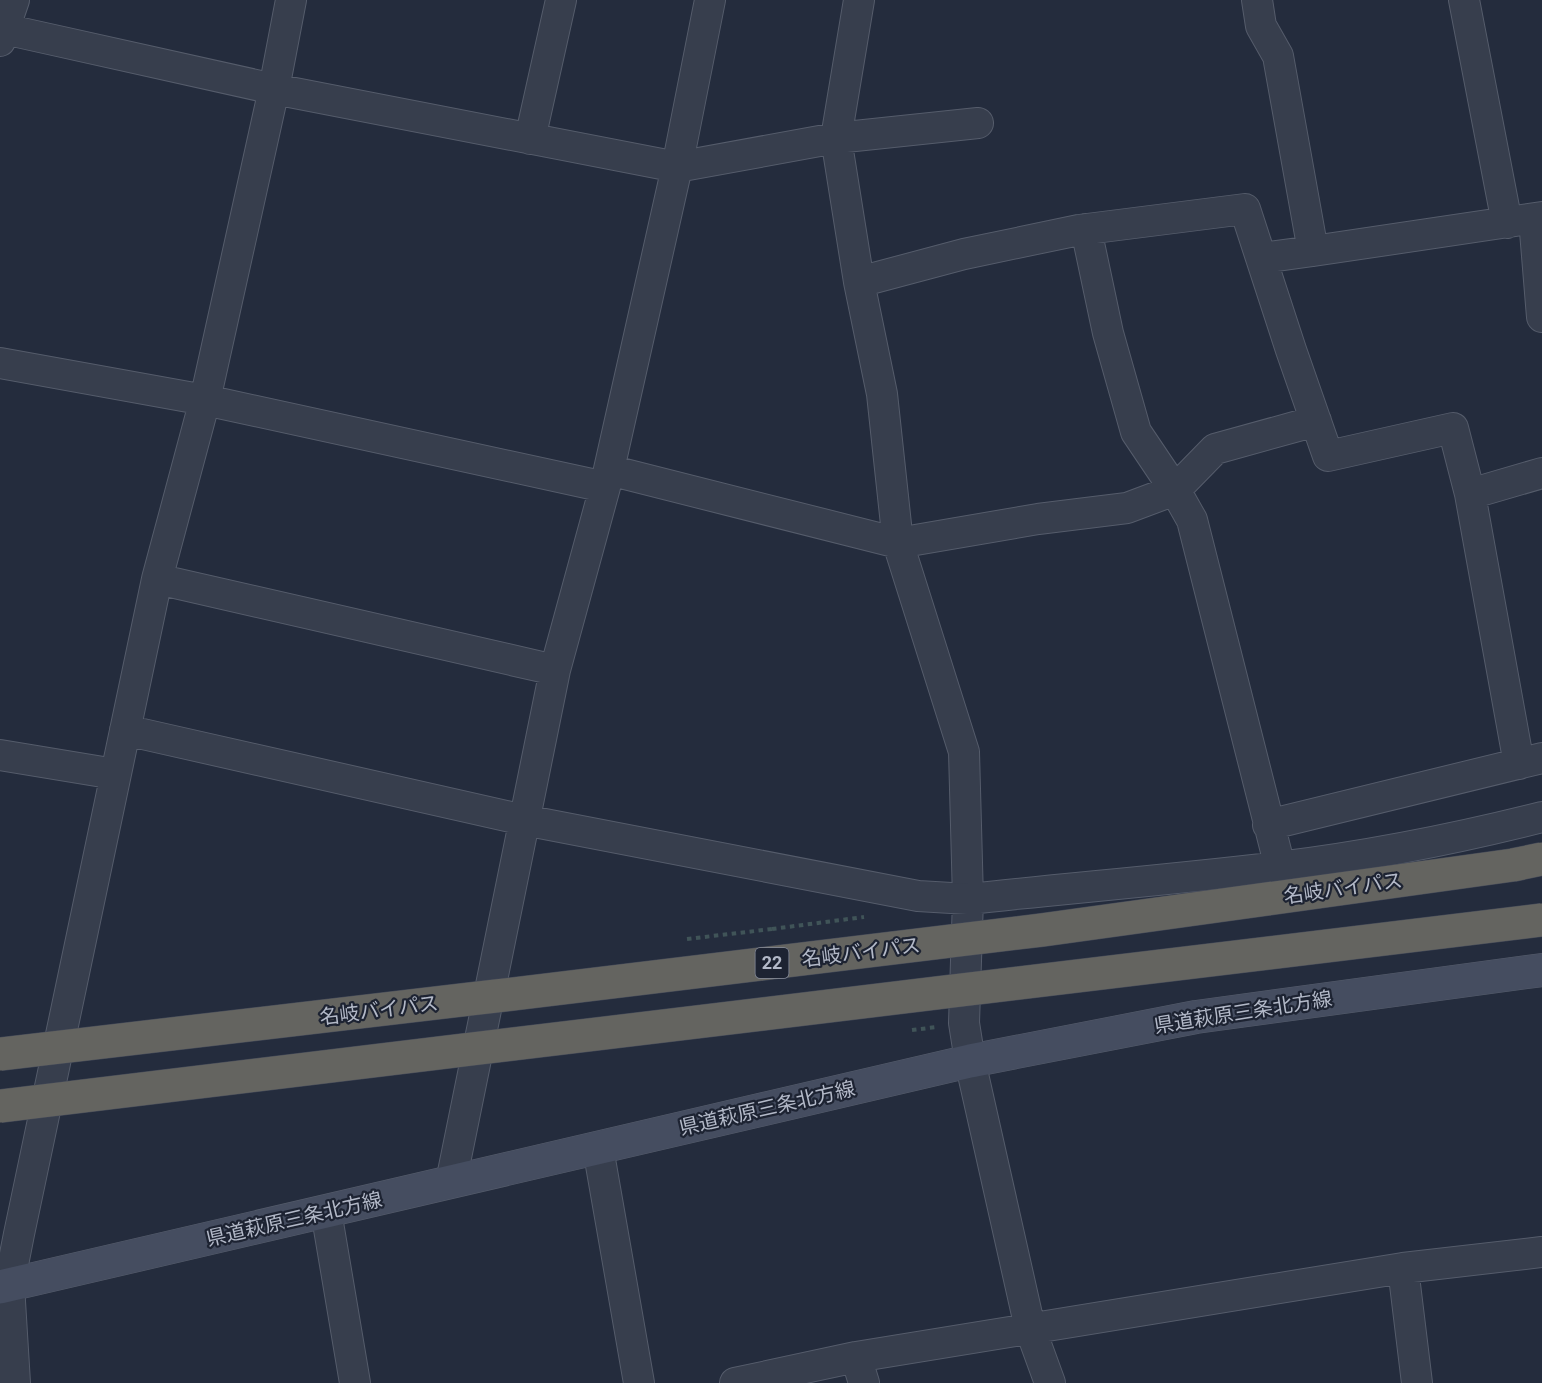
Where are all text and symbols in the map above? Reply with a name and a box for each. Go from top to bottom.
street label: 名岐バイパス [1282,868,1404,908]
street label: 名岐バイパス [800,933,922,971]
road number: 22 [756,948,788,978]
street label: 県道萩原三条北方線 [1152,986,1334,1038]
street label: 名岐バイパス [318,991,440,1029]
street label: 県道萩原三条北方線 [677,1076,857,1140]
street label: 県道萩原三条北方線 [204,1187,384,1251]

